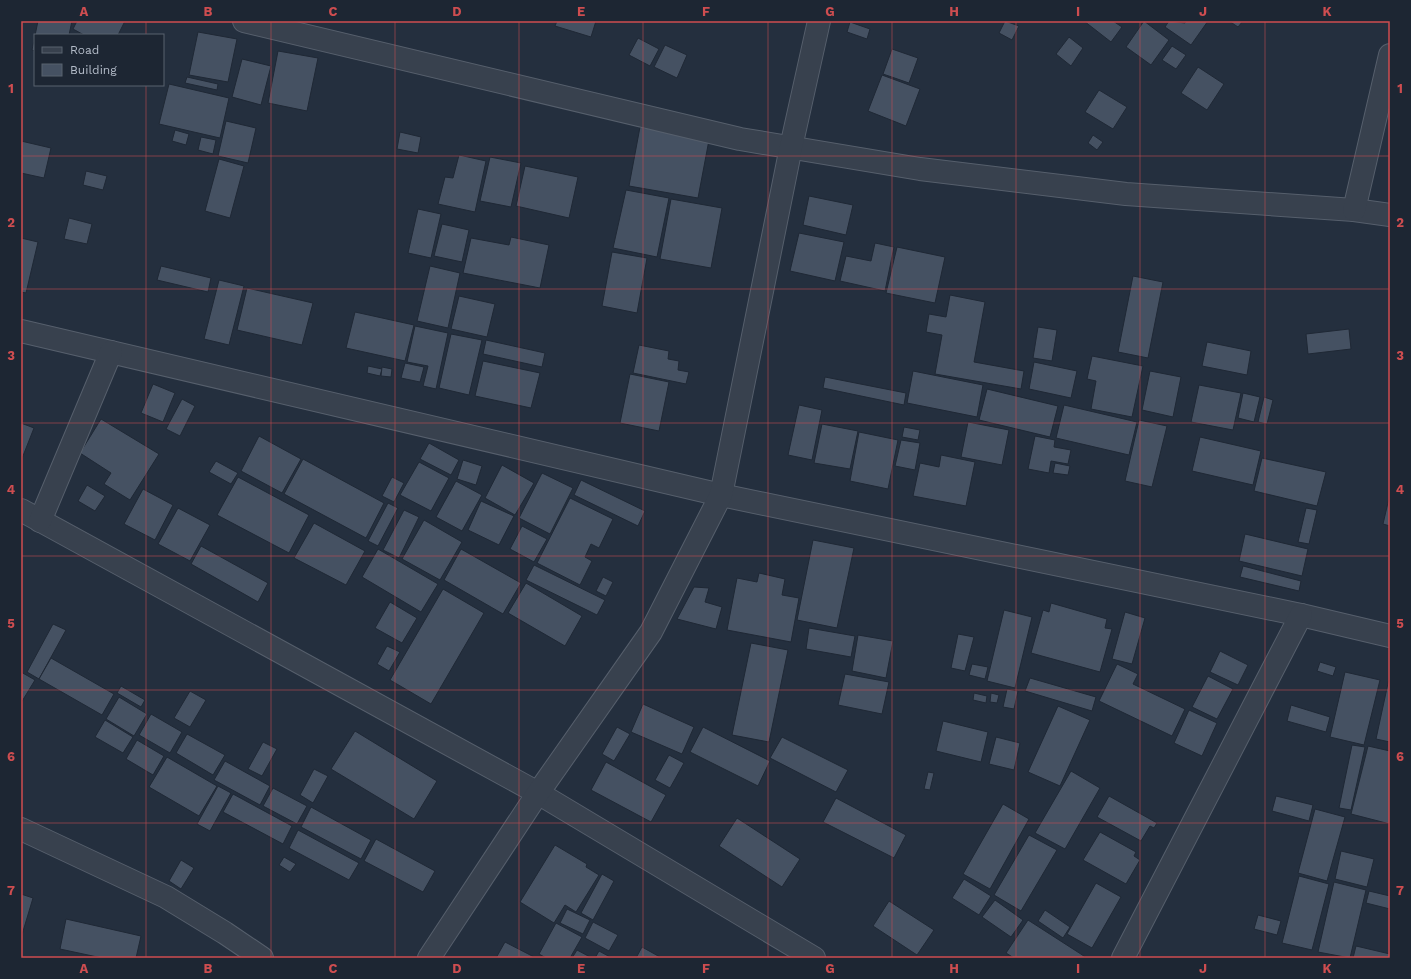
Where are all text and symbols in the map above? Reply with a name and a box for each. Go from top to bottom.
text: A [80,4,89,19]
text: B [204,4,213,19]
text: C [329,4,338,19]
text: D [452,4,462,19]
text: E [577,4,585,19]
text: F [702,4,710,19]
text: G [825,4,835,19]
text: H [949,4,959,19]
text: I [1076,4,1080,19]
text: J [1199,4,1207,19]
text: K [1322,4,1332,19]
legend [34,34,164,86]
text: Road [70,43,99,57]
text: Building [70,63,117,77]
text: 1 [8,81,14,96]
text: 1 [1397,81,1403,96]
text: 2 [7,215,15,230]
text: 2 [1396,215,1404,230]
text: 3 [7,348,15,363]
text: 3 [1396,348,1404,363]
text: 4 [7,482,16,497]
text: 4 [1396,482,1405,497]
text: 5 [7,616,15,631]
text: 5 [1396,616,1404,631]
text: 6 [7,749,15,764]
text: 6 [1396,749,1404,764]
text: 7 [7,883,15,898]
text: 7 [1396,883,1404,898]
text: A [80,961,89,976]
text: B [204,961,213,976]
text: C [329,961,338,976]
text: D [452,961,462,976]
text: E [577,961,585,976]
text: F [702,961,710,976]
text: G [825,961,835,976]
text: H [949,961,959,976]
text: I [1076,961,1080,976]
text: J [1199,961,1207,976]
text: K [1322,961,1332,976]

